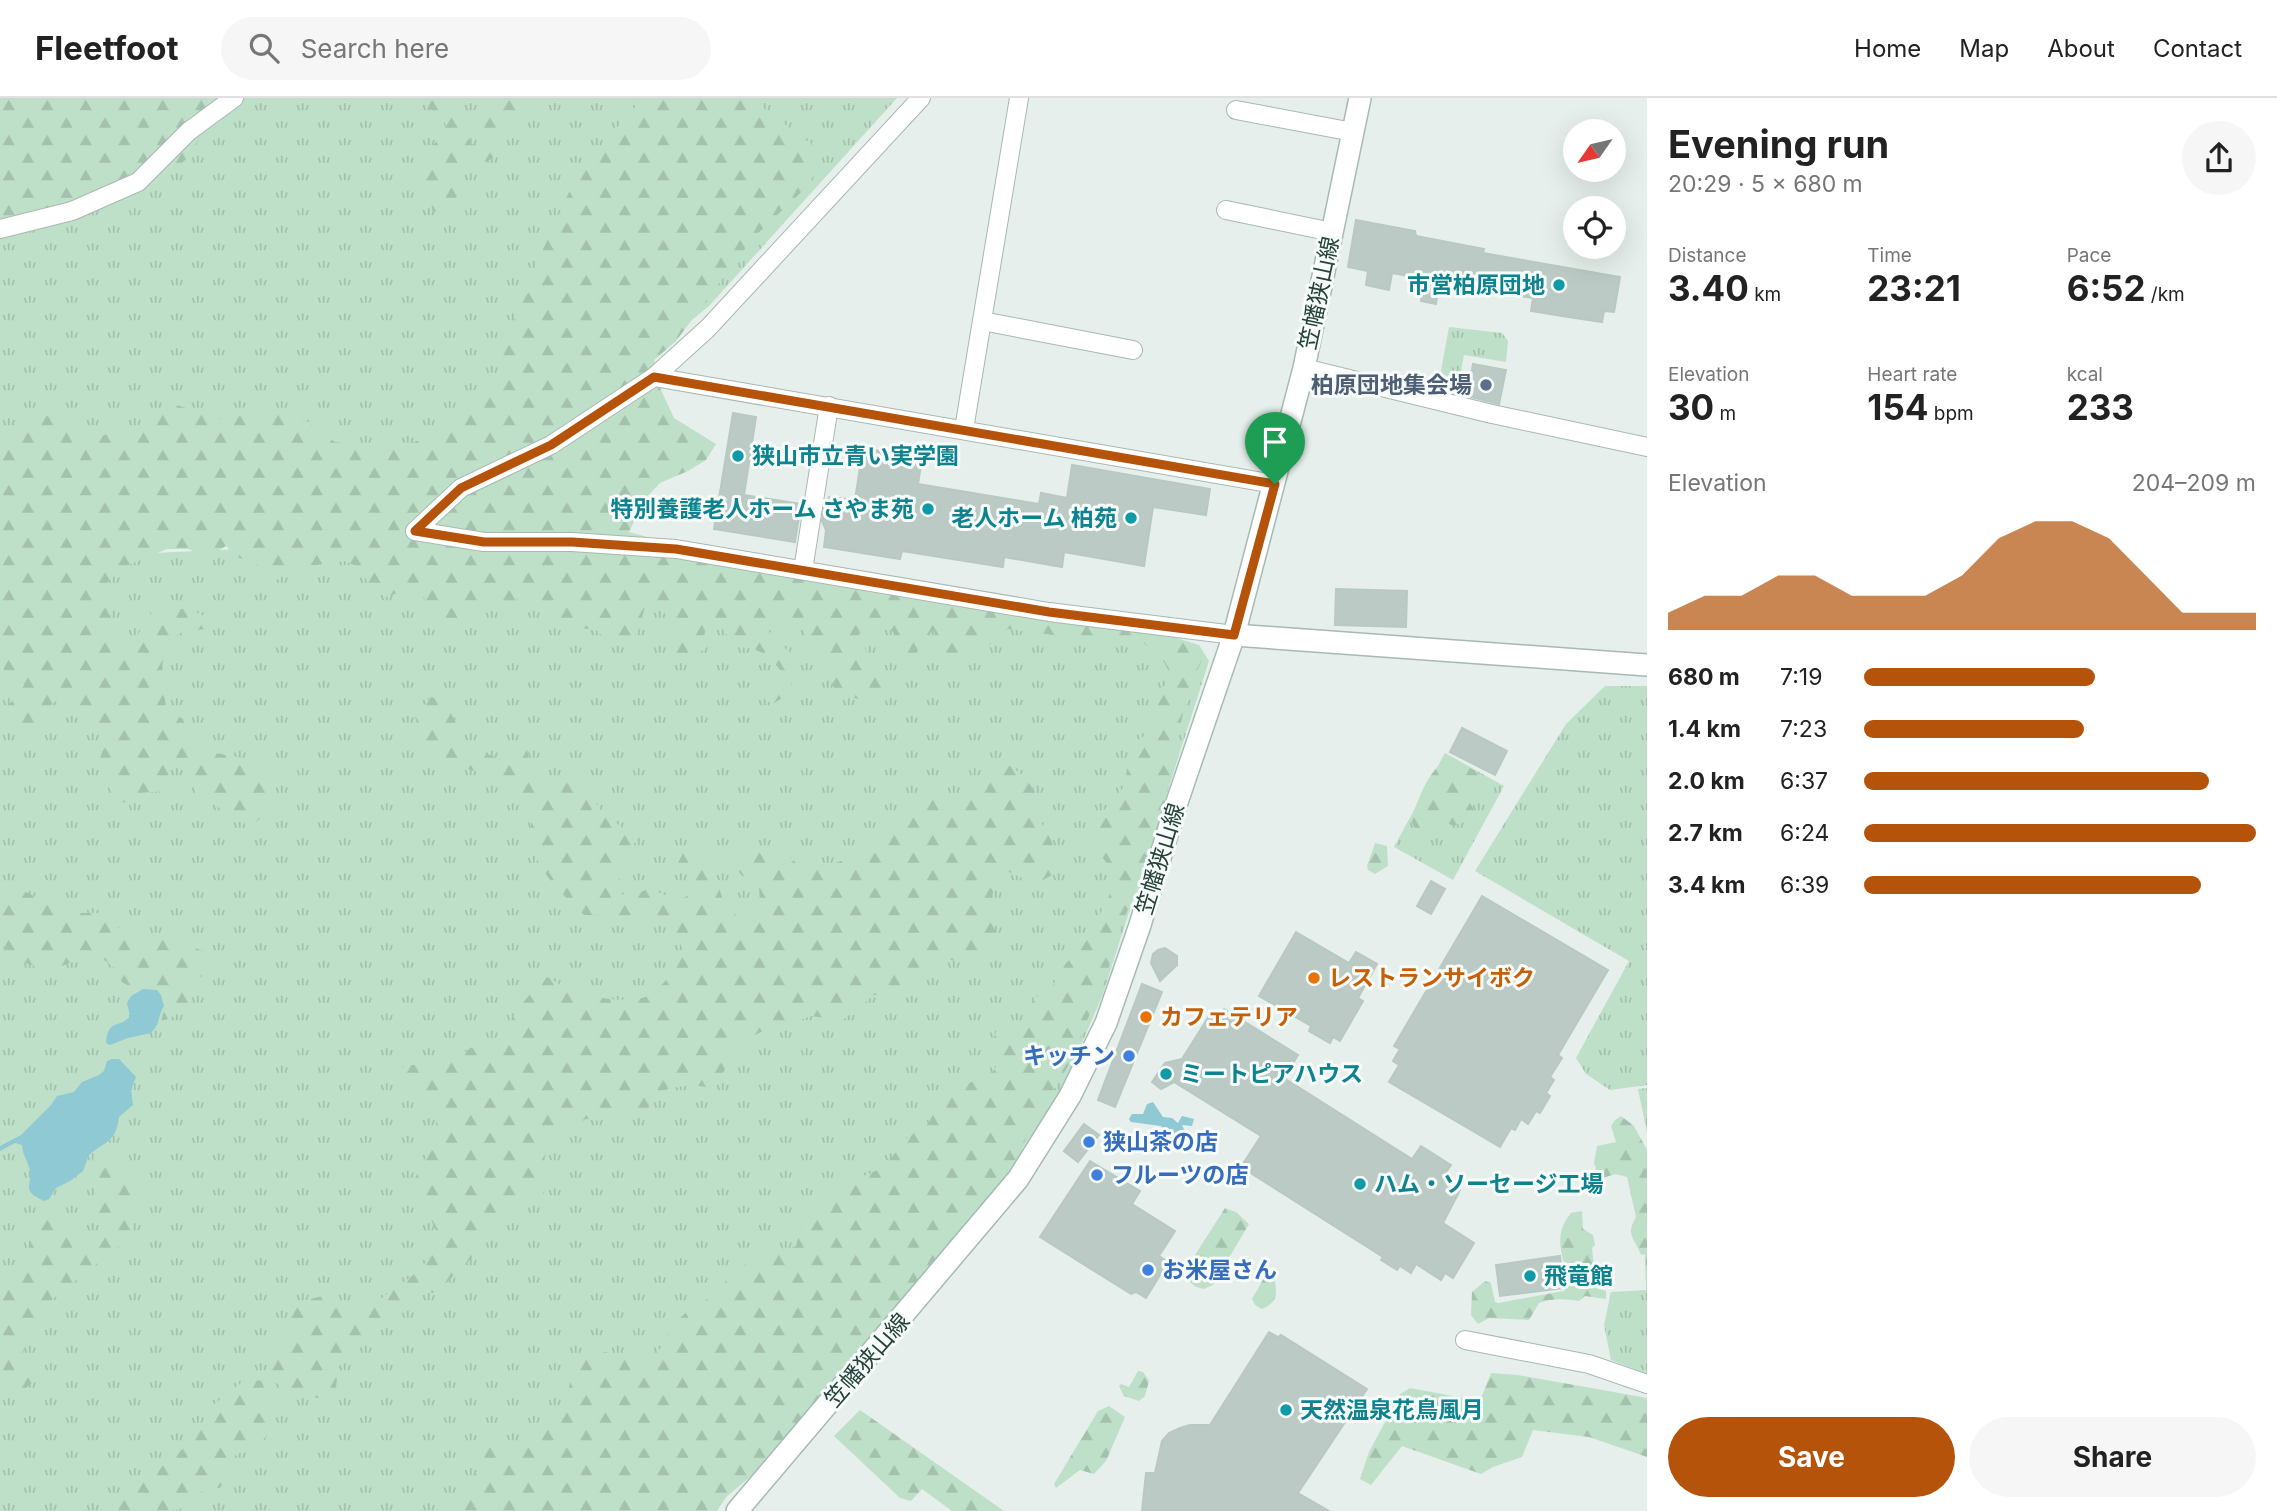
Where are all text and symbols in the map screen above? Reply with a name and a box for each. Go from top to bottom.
search box [221,17,711,80]
text: Fleetfoot [35,28,179,68]
icon: search [245,29,283,67]
text: Search here [301,33,449,64]
text: Home [1854,34,1921,63]
text: Map [1959,34,2009,63]
text: About [2047,34,2115,63]
text: Contact [2153,34,2242,63]
north arrow [1563,119,1626,182]
map controls [1563,119,1626,259]
text: Evening run [1668,121,1889,167]
button: share [2182,121,2256,195]
text: 20:29 · 5 × 680 m [1668,170,1863,198]
button: locate [1563,196,1626,259]
street label: 笠幡狭山線 [1293,234,1345,352]
text: Distance [1668,244,1746,267]
text: Time [1867,244,1912,267]
text: Pace [2067,244,2111,267]
text: 3.40 [1668,267,1749,309]
text: 23:21 [1867,267,1961,309]
text: 6:52 [2067,267,2146,309]
place label: 市営柏原団地 [1407,271,1545,299]
marker: 市営柏原団地 [1551,277,1567,293]
text: km [1749,283,1781,306]
text: /km [2146,283,2185,306]
text: Elevation [1668,363,1749,386]
text: Heart rate [1867,363,1957,386]
text: kcal [2067,363,2103,386]
place label: 柏原団地集会場 [1311,371,1472,399]
marker: 柏原団地集会場 [1478,377,1494,393]
text: 30 [1668,386,1714,428]
text: 154 [1867,386,1928,428]
text: 233 [2067,386,2134,428]
text: m [1714,402,1736,425]
text: bpm [1928,402,1974,425]
pin [1245,412,1305,484]
icon: arrive [1256,423,1294,461]
place label: 狭山市立青い実学園 [752,442,959,470]
marker: 狭山市立青い実学園 [730,448,746,464]
text: Elevation [1668,469,1767,497]
text: 204–209 m [2132,469,2256,497]
place label: 特別養護老人ホーム さやま苑 [610,495,914,523]
marker: 特別養護老人ホーム さやま苑 [920,501,936,517]
place label: 老人ホーム 柏苑 [951,504,1117,532]
marker: 老人ホーム 柏苑 [1123,510,1139,526]
text: 680 m [1668,663,1740,691]
text: 7:19 [1780,663,1823,691]
text: 1.4 km [1668,715,1741,743]
text: 7:23 [1780,715,1827,743]
text: 2.0 km [1668,767,1745,795]
text: 6:37 [1780,767,1828,795]
street label: 笠幡狭山線 [1130,800,1190,918]
text: 2.7 km [1668,819,1743,847]
text: 6:24 [1780,819,1829,847]
text: 3.4 km [1668,871,1745,899]
text: 6:39 [1780,871,1829,899]
place label: レストランサイボク [1328,964,1535,992]
marker: レストランサイボク [1306,970,1322,986]
place label: カフェテリア [1160,1003,1298,1031]
marker: カフェテリア [1138,1009,1154,1025]
place label: キッチン [1023,1042,1115,1070]
marker: キッチン [1121,1048,1137,1064]
place label: ミートピアハウス [1180,1060,1363,1088]
marker: ミートピアハウス [1158,1066,1174,1082]
place label: 狭山茶の店 [1103,1128,1218,1156]
marker: 狭山茶の店 [1081,1134,1097,1150]
place label: フルーツの店 [1111,1161,1249,1189]
marker: フルーツの店 [1089,1167,1105,1183]
place label: ハム・ソーセージ工場 [1374,1170,1604,1198]
marker: ハム・ソーセージ工場 [1352,1176,1368,1192]
place label: お米屋さん [1162,1256,1277,1284]
marker: お米屋さん [1140,1262,1156,1278]
place label: 飛竜館 [1544,1262,1613,1290]
marker: 飛竜館 [1522,1268,1538,1284]
street label: 笠幡狭山線 [819,1307,915,1413]
place label: 天然温泉花鳥風月 [1300,1396,1484,1424]
marker: 天然温泉花鳥風月 [1278,1402,1294,1418]
button: Save [1668,1417,1955,1497]
button: Share [1969,1417,2256,1497]

